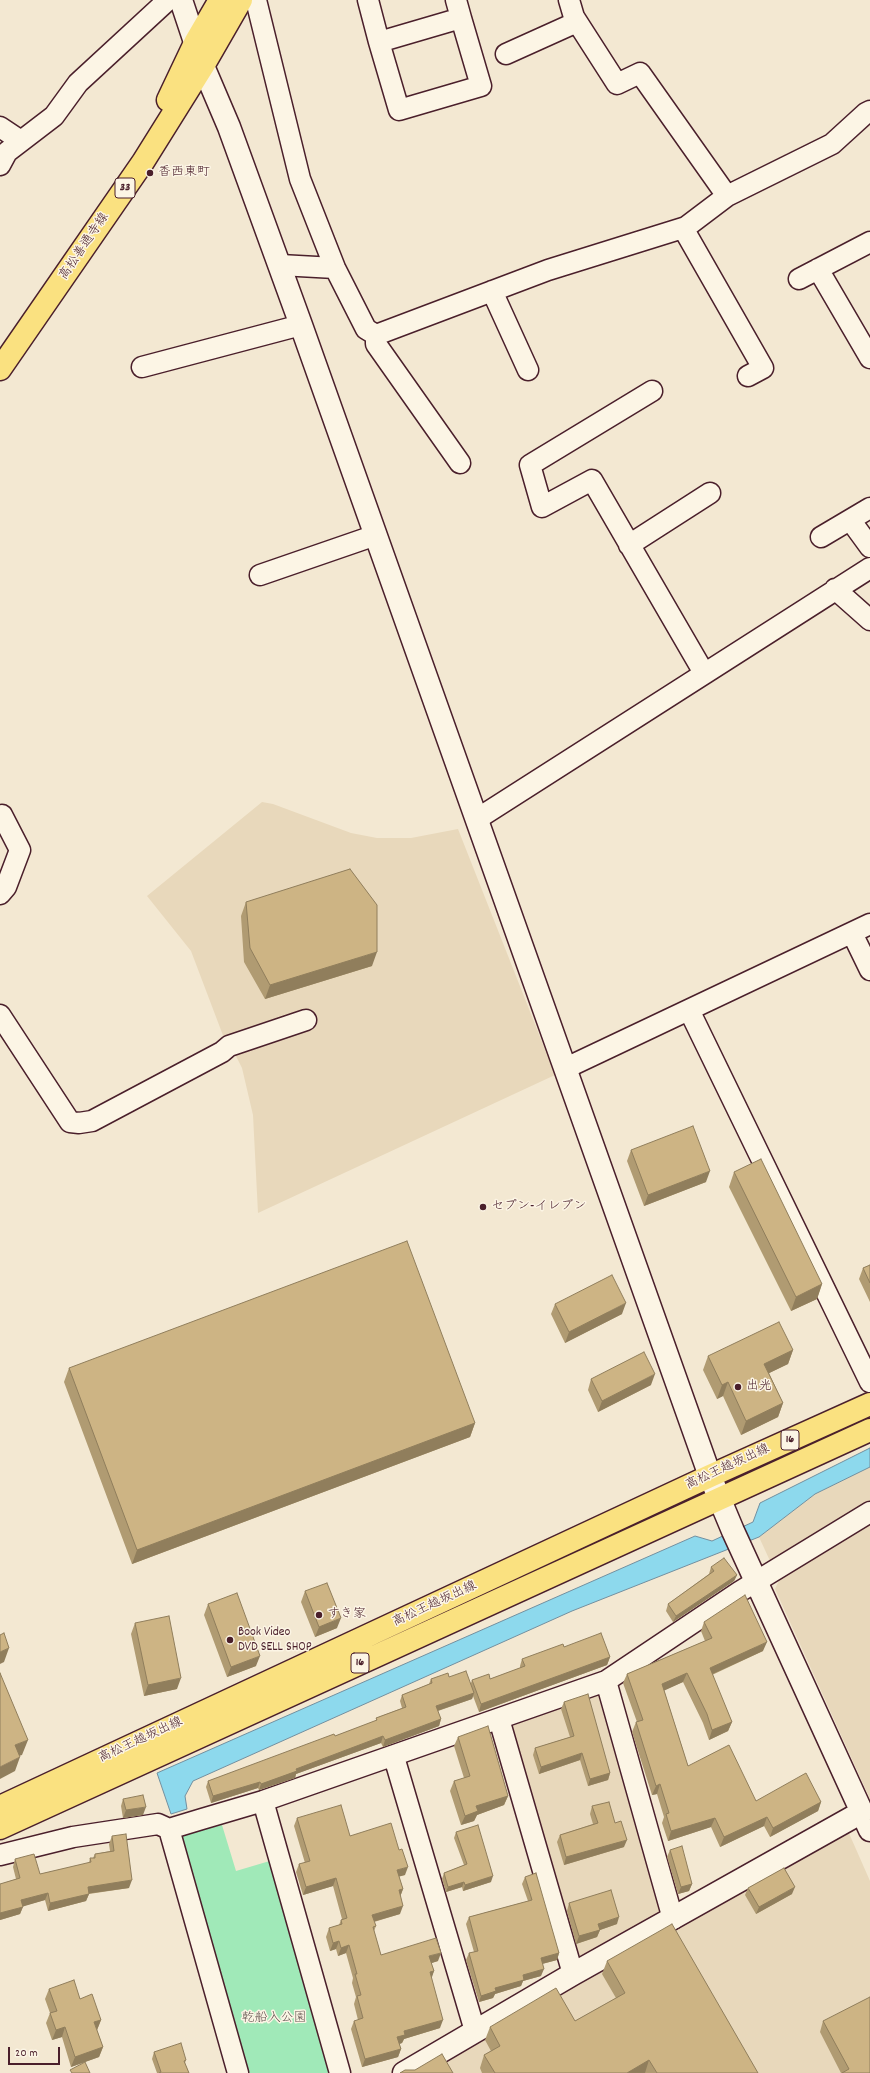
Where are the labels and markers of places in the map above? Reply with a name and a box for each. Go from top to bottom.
place label: 香西東町 [158,165,210,181]
marker: 香西東町 [145,168,155,178]
place label: セブン-イレブン [491,1199,586,1215]
marker: セブン-イレブン [478,1202,488,1212]
place label: 出光 [746,1379,772,1395]
marker: 出光 [733,1382,743,1392]
place label: すき家 [327,1607,366,1623]
marker: すき家 [314,1610,324,1620]
place label: Book Video DVD SELL SHOP [238,1625,312,1656]
marker: Book Video DVD SELL SHOP [225,1635,235,1645]

